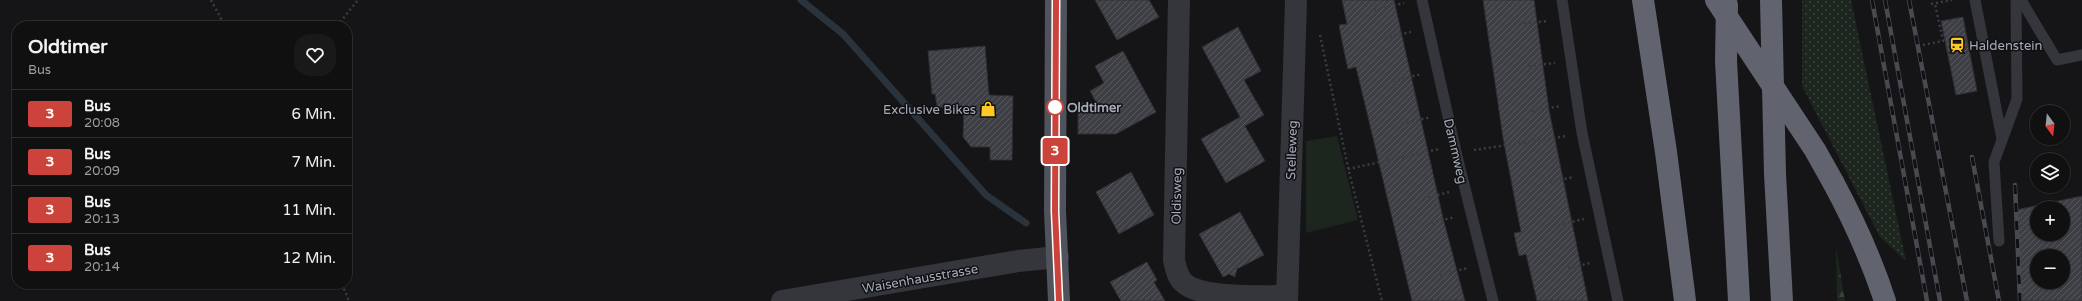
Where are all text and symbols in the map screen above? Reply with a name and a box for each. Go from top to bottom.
button: heart [294,34,336,76]
text: Oldtimer [28,36,107,58]
station icon: Haldenstein [1948,36,1966,54]
place label: Haldenstein [1969,38,2042,54]
text: Bus [28,62,51,78]
text: Bus [84,97,111,115]
marker: Oldtimer [1046,98,1064,116]
shop icon: Exclusive Bikes [979,100,997,118]
place label: Oldtimer [1067,100,1122,116]
place label: Exclusive Bikes [883,102,976,118]
text: 3 [46,105,54,122]
text: 6 Min. [292,105,336,123]
north arrow [2030,105,2070,145]
map controls [2030,105,2070,289]
text: 20:08 [84,115,120,131]
street label: Dammweg [1440,117,1470,185]
street label: Stelleweg [1283,120,1301,180]
line badge: 3 [1042,138,1068,164]
text: 3 [1051,142,1059,159]
text: Bus [84,145,111,163]
text: 3 [46,153,54,170]
text: 7 Min. [292,153,336,171]
button: layers [2030,153,2070,193]
text: 20:09 [84,163,120,179]
street label: Oldisweg [1169,167,1185,225]
text: Bus [84,193,111,211]
text: 3 [46,201,54,218]
text: 11 Min. [282,201,336,219]
button: + [2030,201,2070,241]
text: 20:13 [84,211,120,227]
text: Bus [84,241,111,259]
text: 3 [46,249,54,266]
text: 12 Min. [282,249,336,267]
button: − [2030,249,2070,289]
text: 20:14 [84,259,120,275]
street label: Waisenhausstrasse [861,261,979,297]

